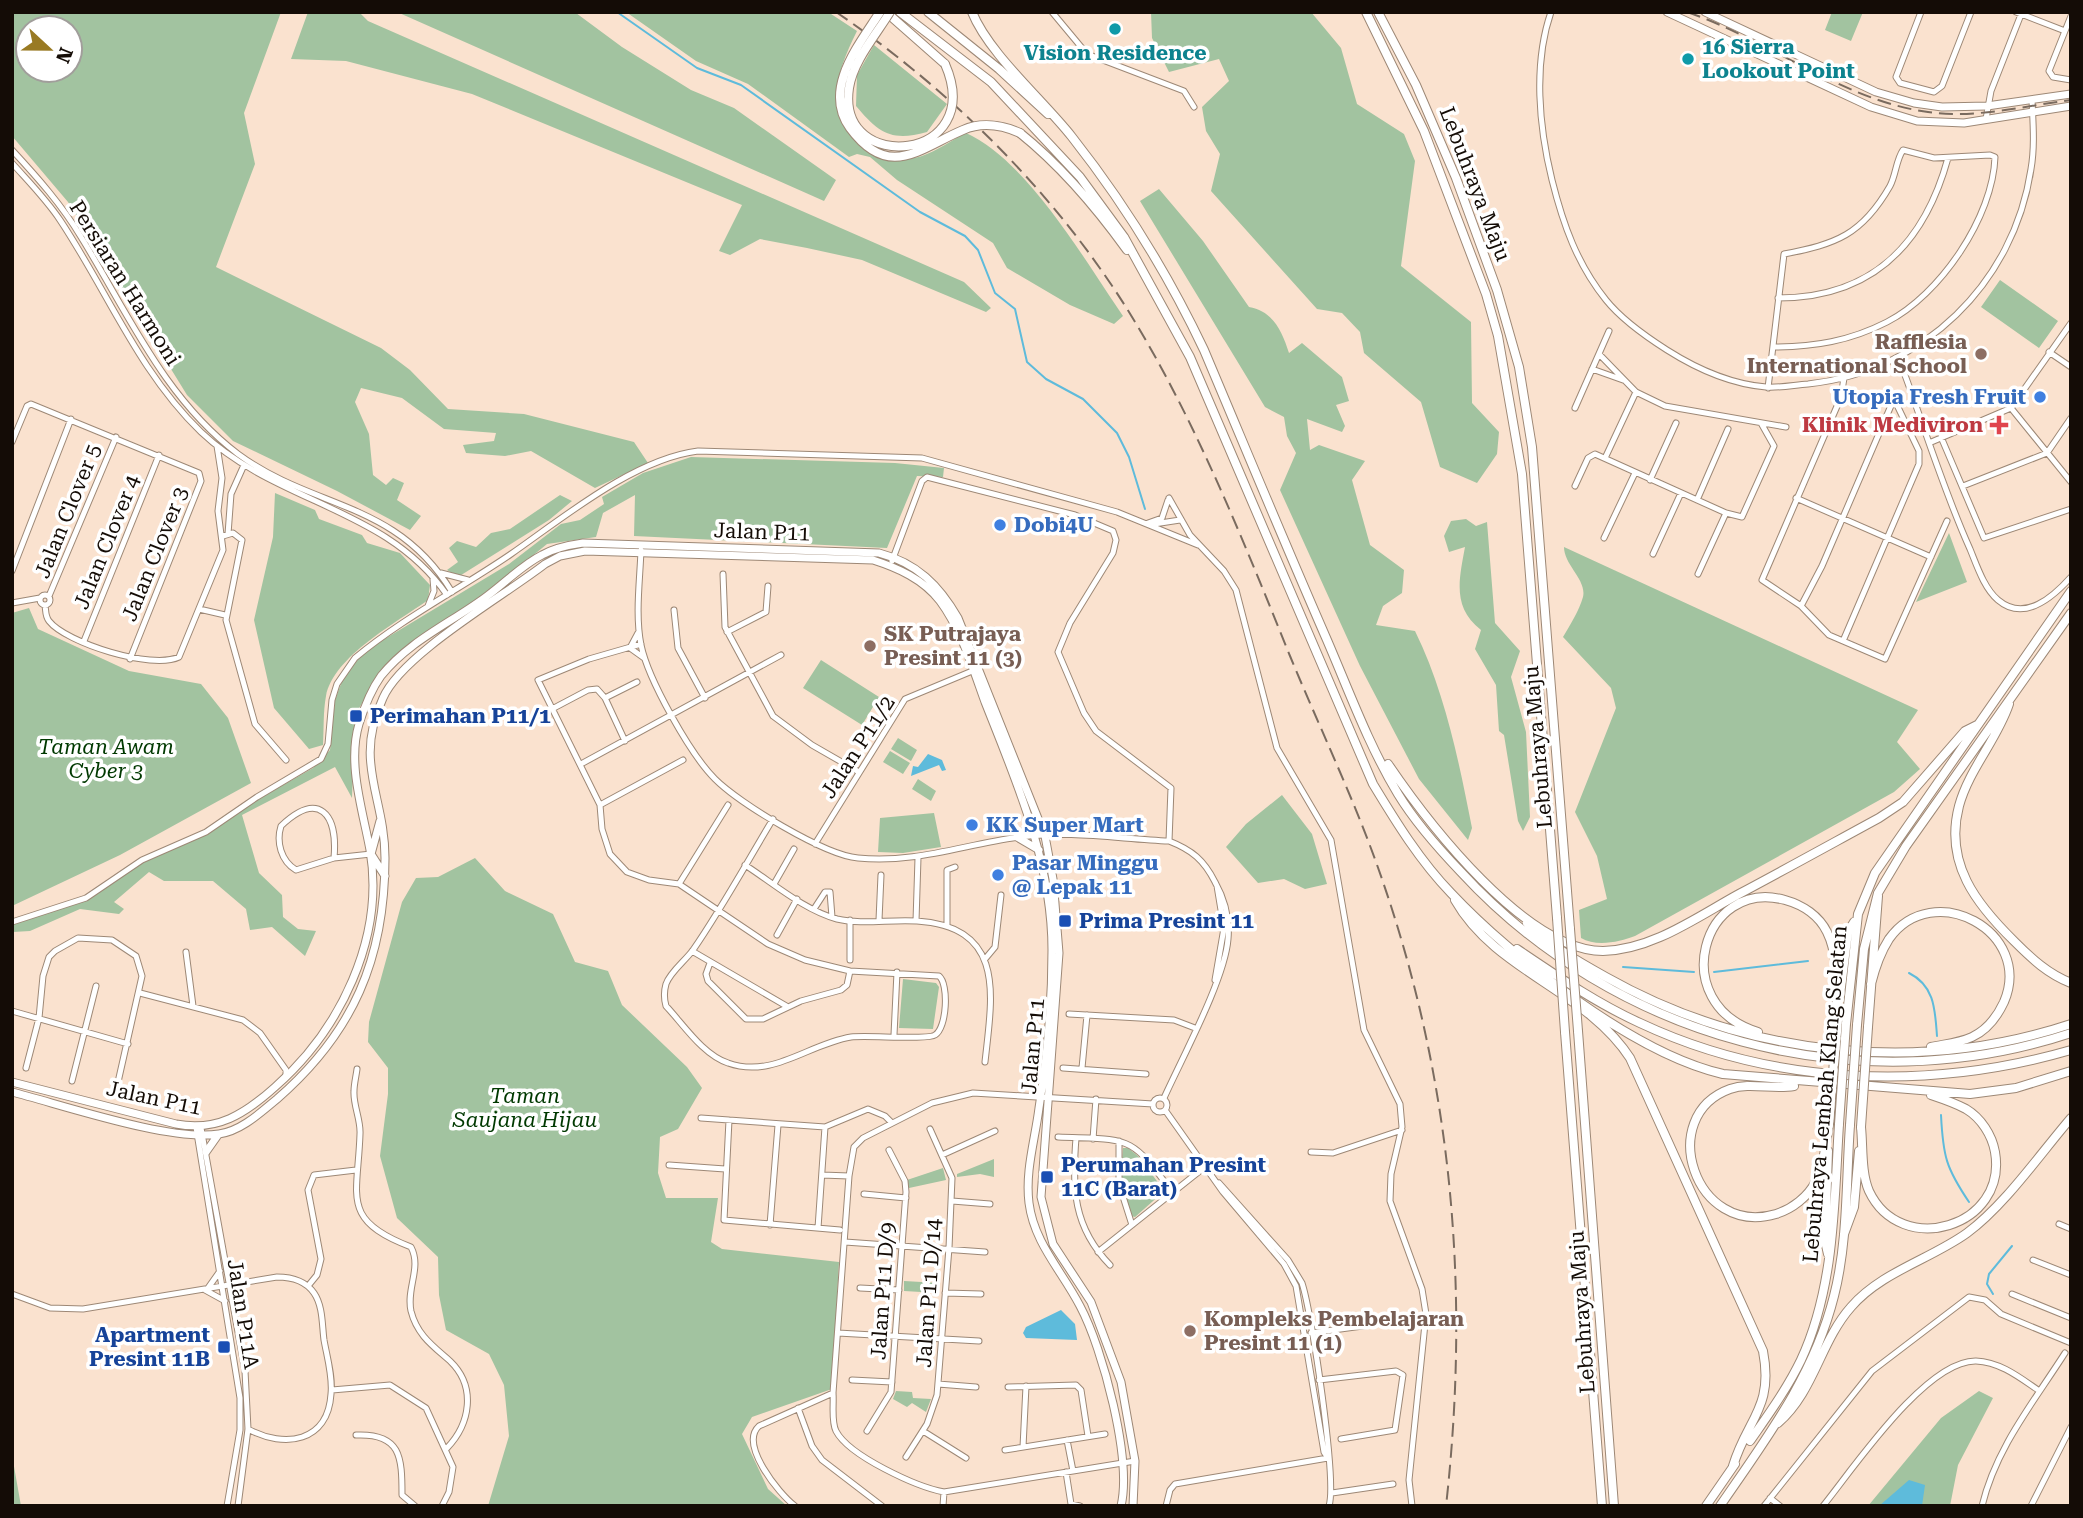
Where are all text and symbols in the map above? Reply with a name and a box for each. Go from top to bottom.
north arrow [14,14,84,84]
marker: Vision Residence [1107,21,1123,37]
place label: 16 Sierra Lookout Point [1702,35,1855,83]
place label: Vision Residence [1023,41,1207,65]
text: N [51,44,78,67]
marker: 16 Sierra Lookout Point [1680,51,1696,67]
street label: Lebuhraya Maju [1435,104,1515,264]
street label: Persiaran Harmoni [65,196,186,370]
place label: Rafflesia International School [1747,330,1968,378]
marker: Rafflesia International School [1973,346,1989,362]
place label: Utopia Fresh Fruit [1833,385,2026,409]
marker: Utopia Fresh Fruit [2032,389,2048,405]
place label: Klinik Mediviron [1802,413,1983,437]
marker: Klinik Mediviron [1989,415,2009,435]
street label: Jalan Clover 5 [30,440,106,582]
street label: Jalan Clover 4 [69,471,145,613]
street label: Jalan Clover 3 [117,483,193,625]
place label: Dobi4U [1014,513,1094,537]
marker: Dobi4U [992,517,1008,533]
street label: Jalan P11 [713,518,811,546]
place label: SK Putrajaya Presint 11 (3) [884,622,1022,670]
marker: SK Putrajaya Presint 11 (3) [862,638,878,654]
street label: Lebuhraya Maju [1519,665,1557,829]
street label: Jalan P11/2 [816,691,900,803]
place label: Perimahan P11/1 [370,704,551,728]
marker: Perimahan P11/1 [348,708,364,724]
park label: Taman Awam Cyber 3 [38,735,174,783]
place label: KK Super Mart [986,813,1144,837]
marker: KK Super Mart [964,817,980,833]
place label: Pasar Minggu @ Lepak 11 [1012,851,1158,899]
marker: Pasar Minggu @ Lepak 11 [990,867,1006,883]
place label: Prima Presint 11 [1079,909,1254,933]
marker: Prima Presint 11 [1057,913,1073,929]
street label: Lebuhraya Lembah Klang Selatan [1798,924,1852,1264]
street label: Jalan P11 [1017,997,1049,1095]
street label: Jalan P11 [104,1076,204,1120]
park label: Taman Saujana Hijau [452,1084,597,1132]
place label: Perumahan Presint 11C (Barat) [1061,1153,1267,1201]
marker: Perumahan Presint 11C (Barat) [1039,1169,1055,1185]
street label: Jalan P11 D/14 [912,1217,946,1368]
street label: Jalan P11 D/9 [866,1222,900,1360]
street label: Lebuhraya Maju [1564,1230,1600,1394]
street label: Jalan P11A [222,1257,264,1371]
place label: Kompleks Pembelajaran Presint 11 (1) [1204,1307,1464,1355]
place label: Apartment Presint 11B [89,1323,210,1371]
marker: Kompleks Pembelajaran Presint 11 (1) [1182,1323,1198,1339]
marker: Apartment Presint 11B [216,1339,232,1355]

